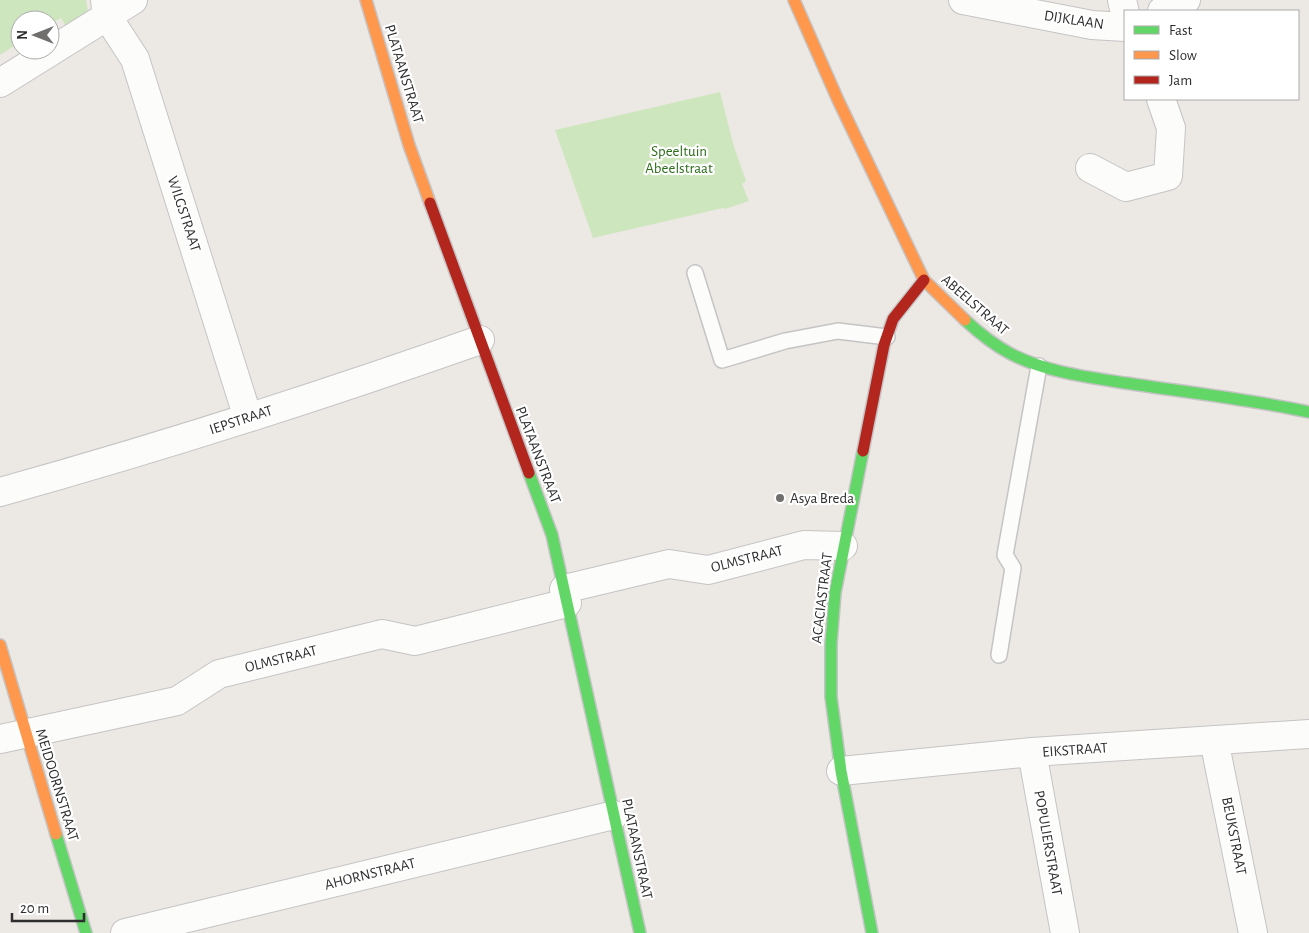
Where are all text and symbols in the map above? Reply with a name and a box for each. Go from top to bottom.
street label: DIJKLAAN [1043,8,1105,32]
north arrow [10,10,60,60]
legend [1124,10,1299,100]
street label: PLATAANSTRAAT [382,23,426,126]
text: Fast [1169,23,1193,38]
text: N [16,30,30,40]
text: Slow [1169,48,1197,63]
text: Jam [1169,73,1192,88]
park label: Speeltuin Abeelstraat [645,144,713,176]
street label: WILGSTRAAT [165,174,203,254]
street label: ABEELSTRAAT [938,272,1012,339]
street label: IEPSTRAAT [208,403,275,437]
street label: PLATAANSTRAAT [513,405,564,506]
place label: Asya Breda [790,491,854,506]
marker: Asya Breda [774,492,786,504]
street label: OLMSTRAAT [709,543,785,575]
street label: ACACIASTRAAT [809,551,835,644]
street label: OLMSTRAAT [243,643,319,675]
street label: MEIDOORNSTRAAT [33,727,81,844]
street label: EIKSTRAAT [1042,740,1109,760]
street label: POPULIERSTRAAT [1031,789,1065,897]
street label: BEUKSTRAAT [1219,796,1249,877]
street label: PLATAANSTRAAT [619,797,655,901]
street label: AHORNSTRAAT [323,855,418,893]
scale bar [12,890,85,922]
text: 20 m [20,901,49,916]

